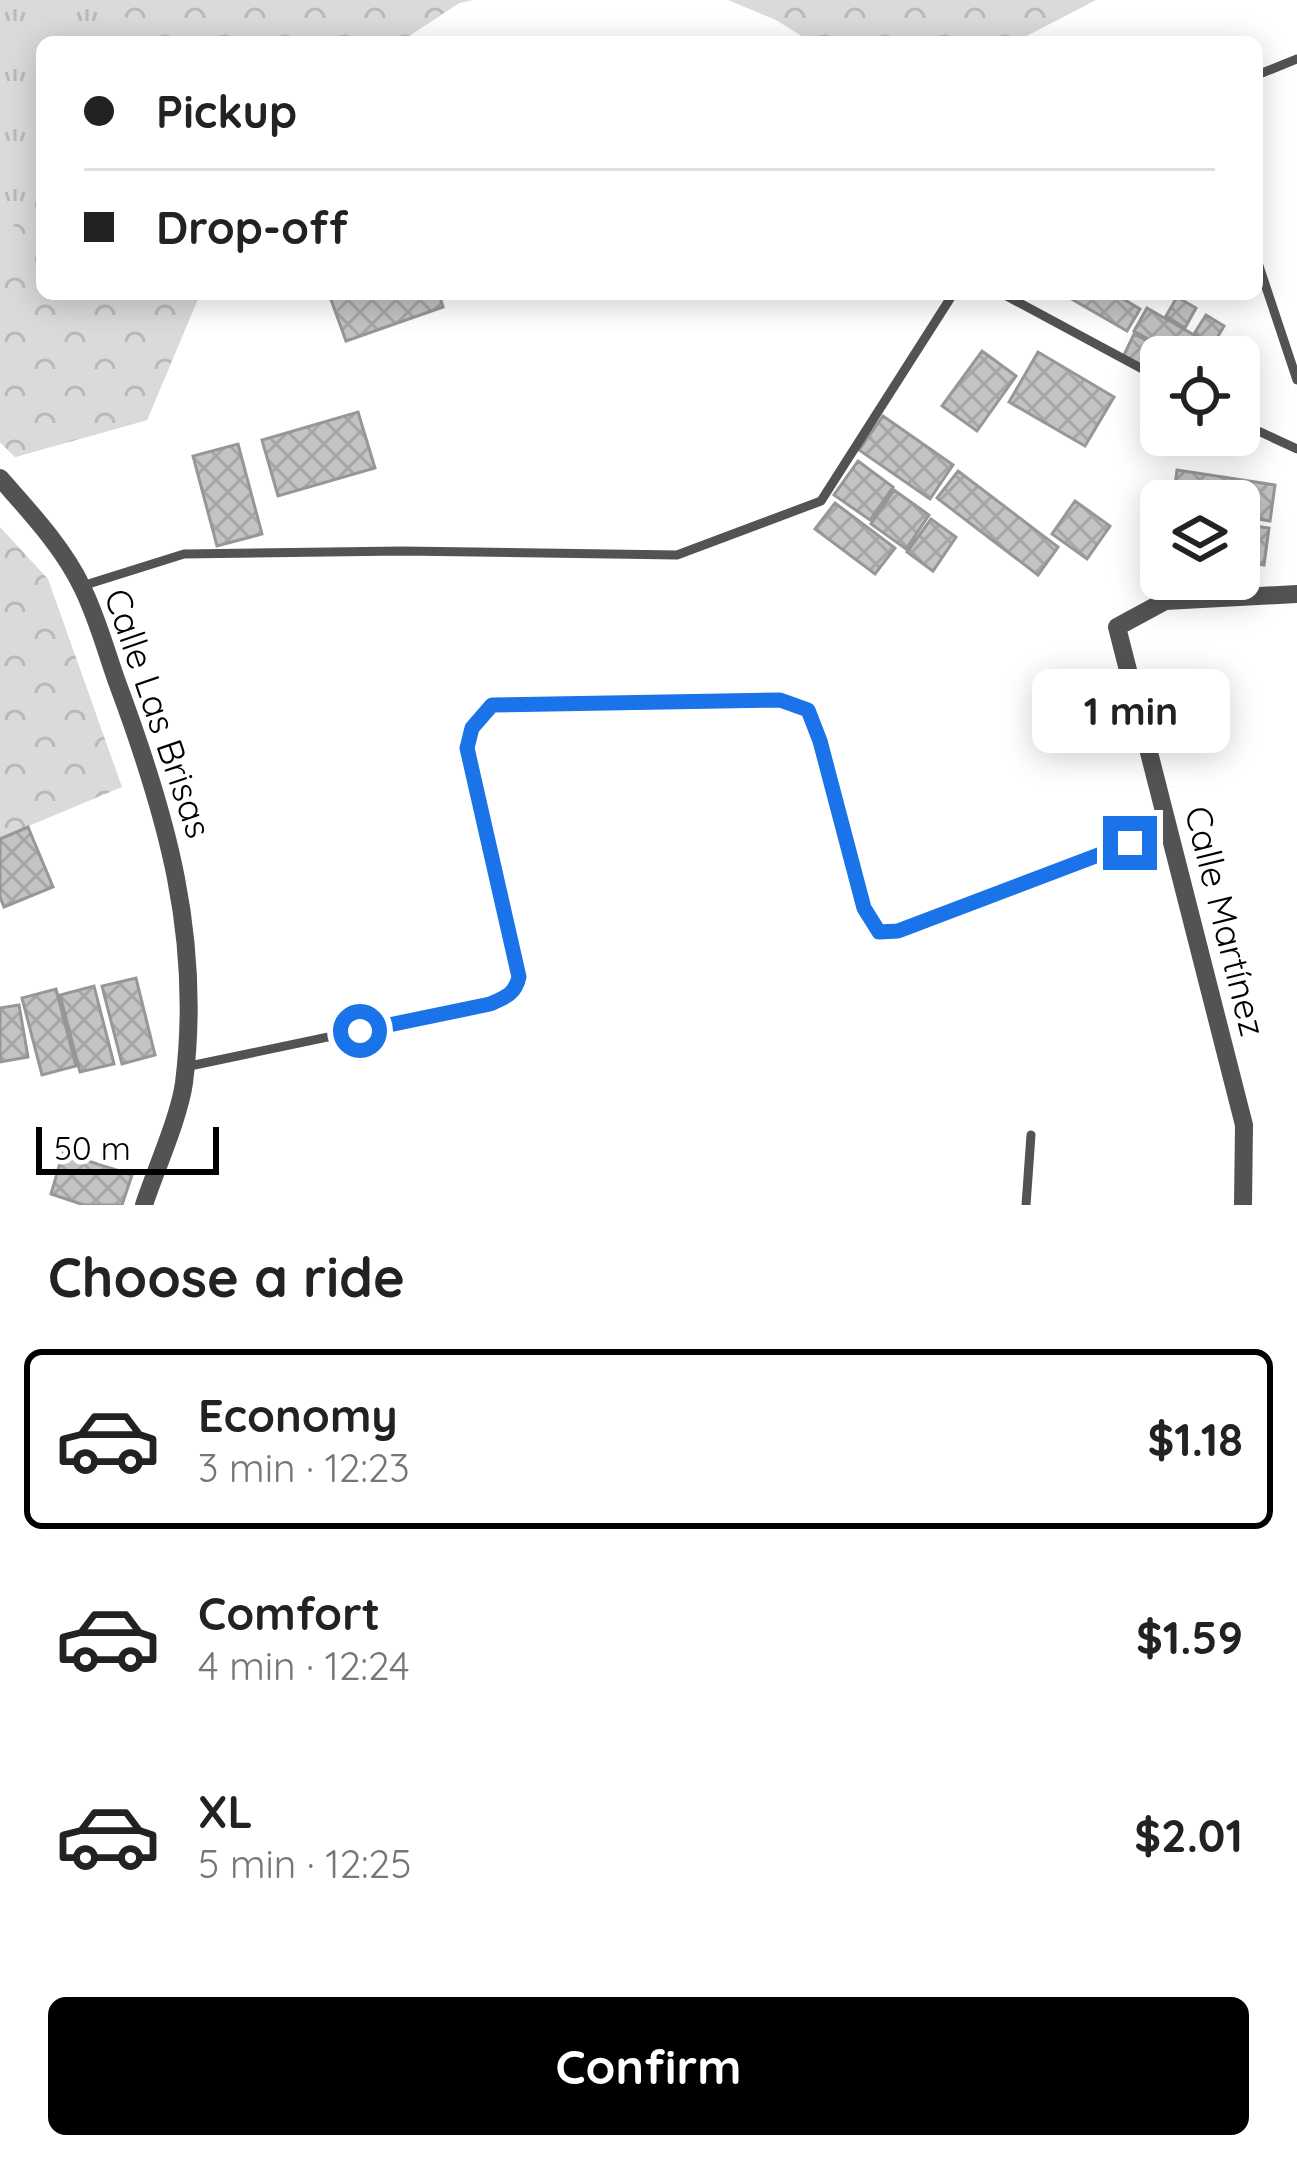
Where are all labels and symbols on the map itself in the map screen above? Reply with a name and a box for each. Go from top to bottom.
street label: Calle Las Brisas [95,583,223,843]
callout: 1 min [1031,669,1229,753]
street label: Calle Martínez [1176,801,1276,1041]
route end [1103,816,1157,870]
route start [333,1004,387,1058]
scale bar [36,1121,219,1174]

